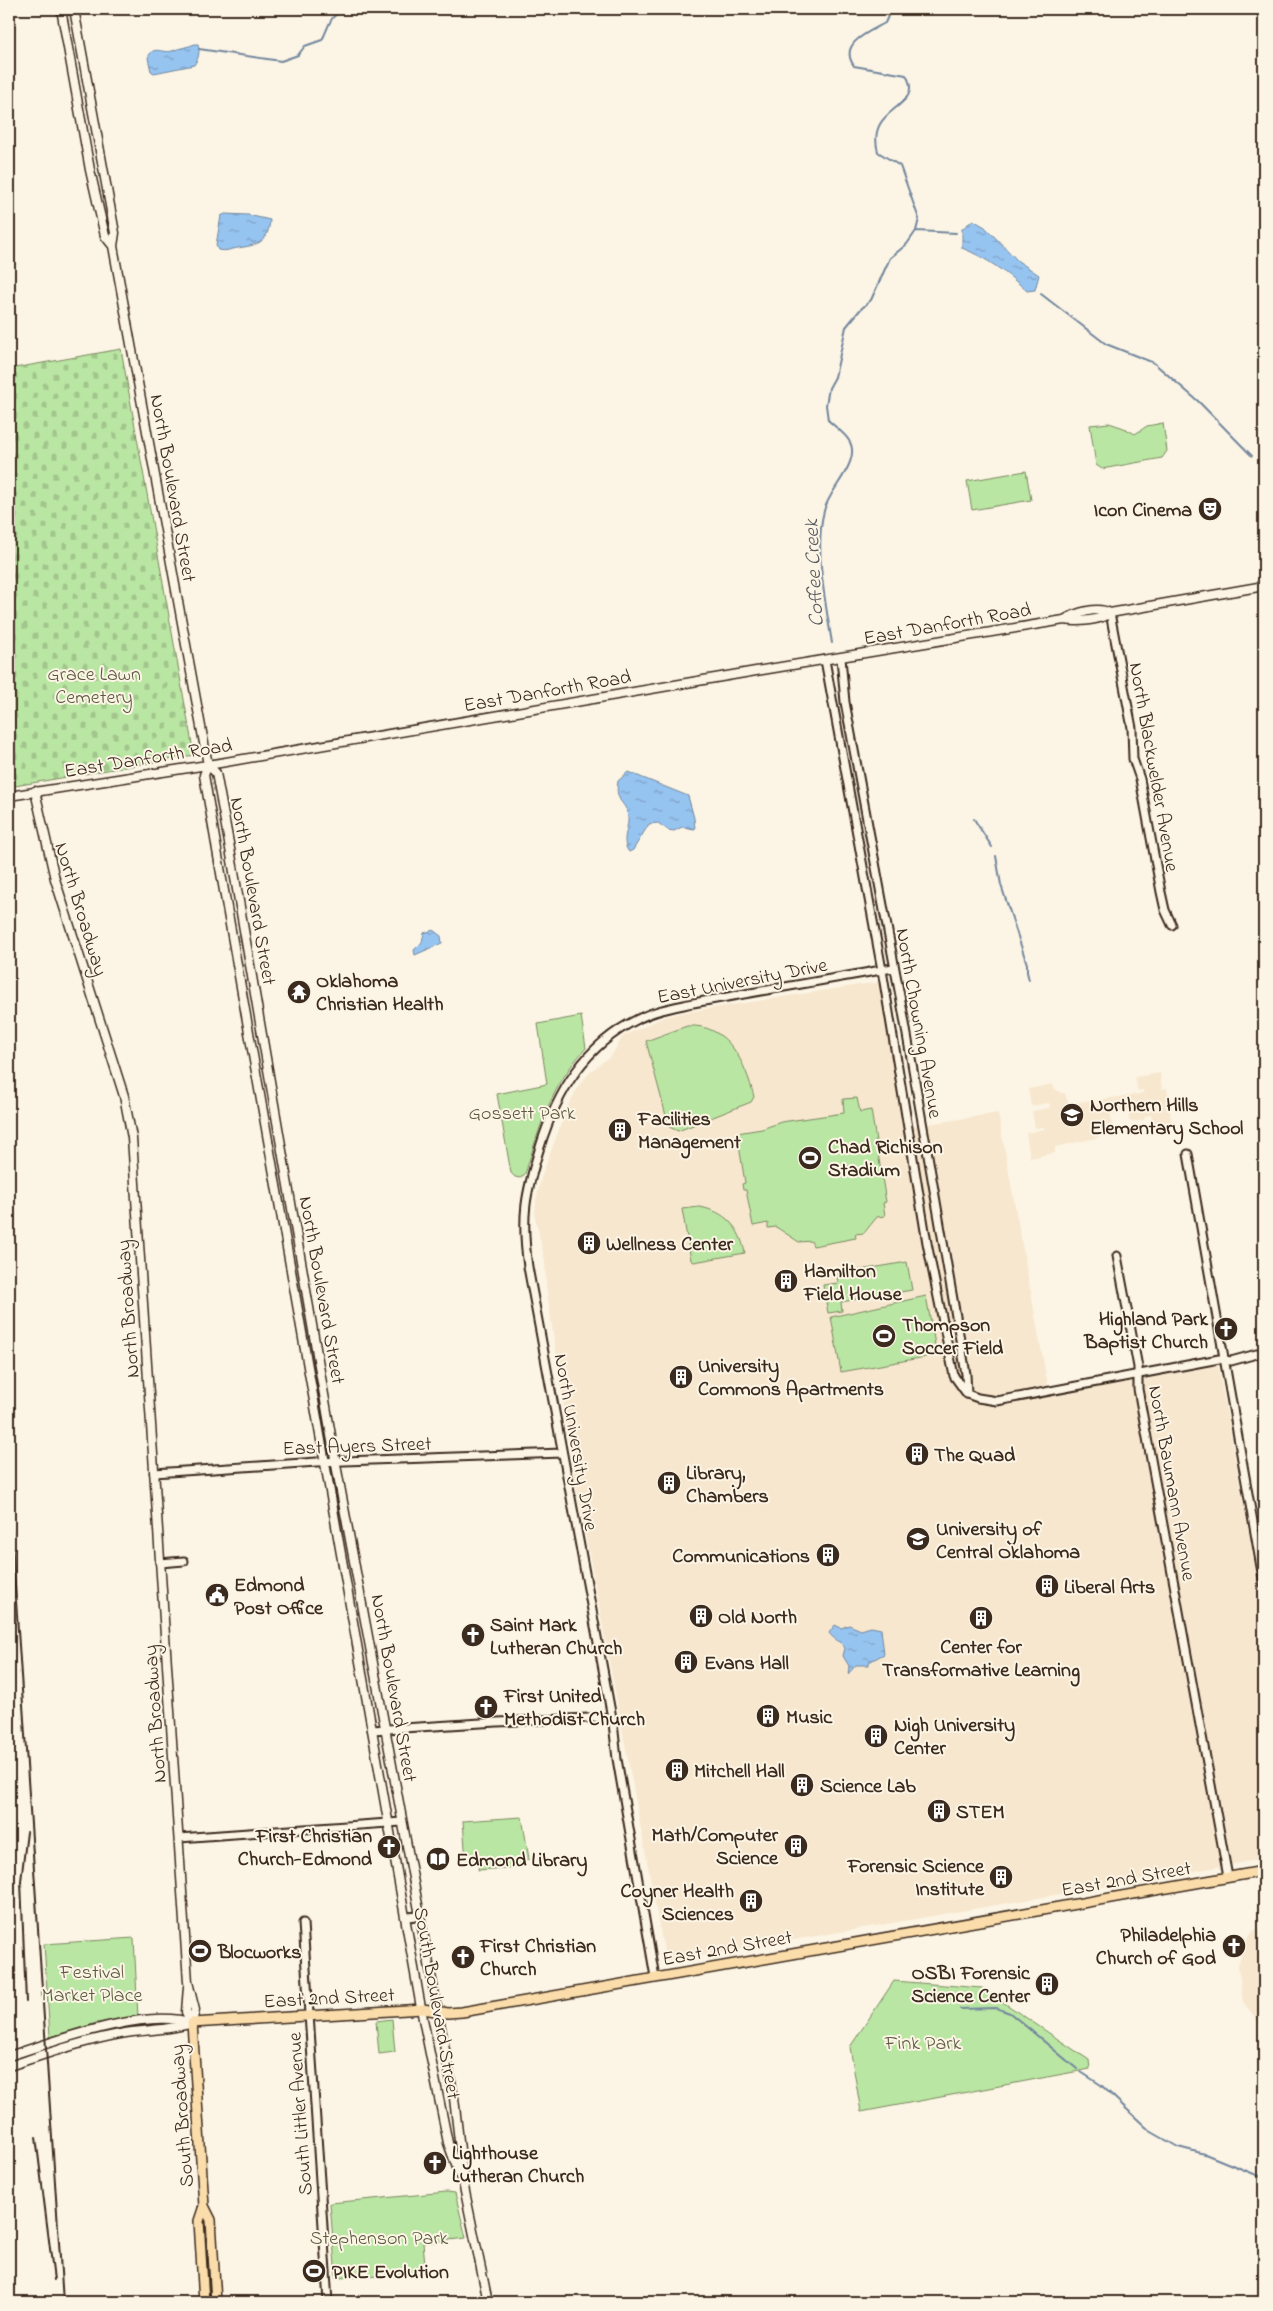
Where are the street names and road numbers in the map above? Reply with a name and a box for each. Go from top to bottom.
street label: North Boulevard Street [141,392,202,585]
street label: East Danforth Road [861,596,1033,654]
street label: North Blackwelder Avenue [1120,661,1185,874]
street label: East Danforth Road [461,663,633,721]
street label: East Danforth Road [62,732,234,787]
street label: North Boulevard Street [221,795,282,988]
street label: North Broadway [46,839,114,980]
street label: North Chowning Avenue [886,926,949,1121]
street label: East University Drive [655,952,830,1013]
street label: North Boulevard Street [290,1194,351,1387]
street label: North Broadway [110,1239,149,1379]
street label: North University Drive [545,1352,604,1533]
street label: North Baumann Avenue [1139,1384,1202,1583]
street label: East Ayers Street [282,1430,432,1465]
street label: North Boulevard Street [362,1592,423,1785]
street label: North Broadway [137,1644,176,1784]
street label: East 2nd Street [1059,1855,1194,1906]
street label: South Boulevard Street [404,1905,467,2102]
street label: East 2nd Street [660,1924,795,1975]
street label: East 2nd Street [263,1982,396,2017]
street label: South Littler Avenue [281,2031,322,2196]
street label: South Broadway [164,2043,203,2188]

